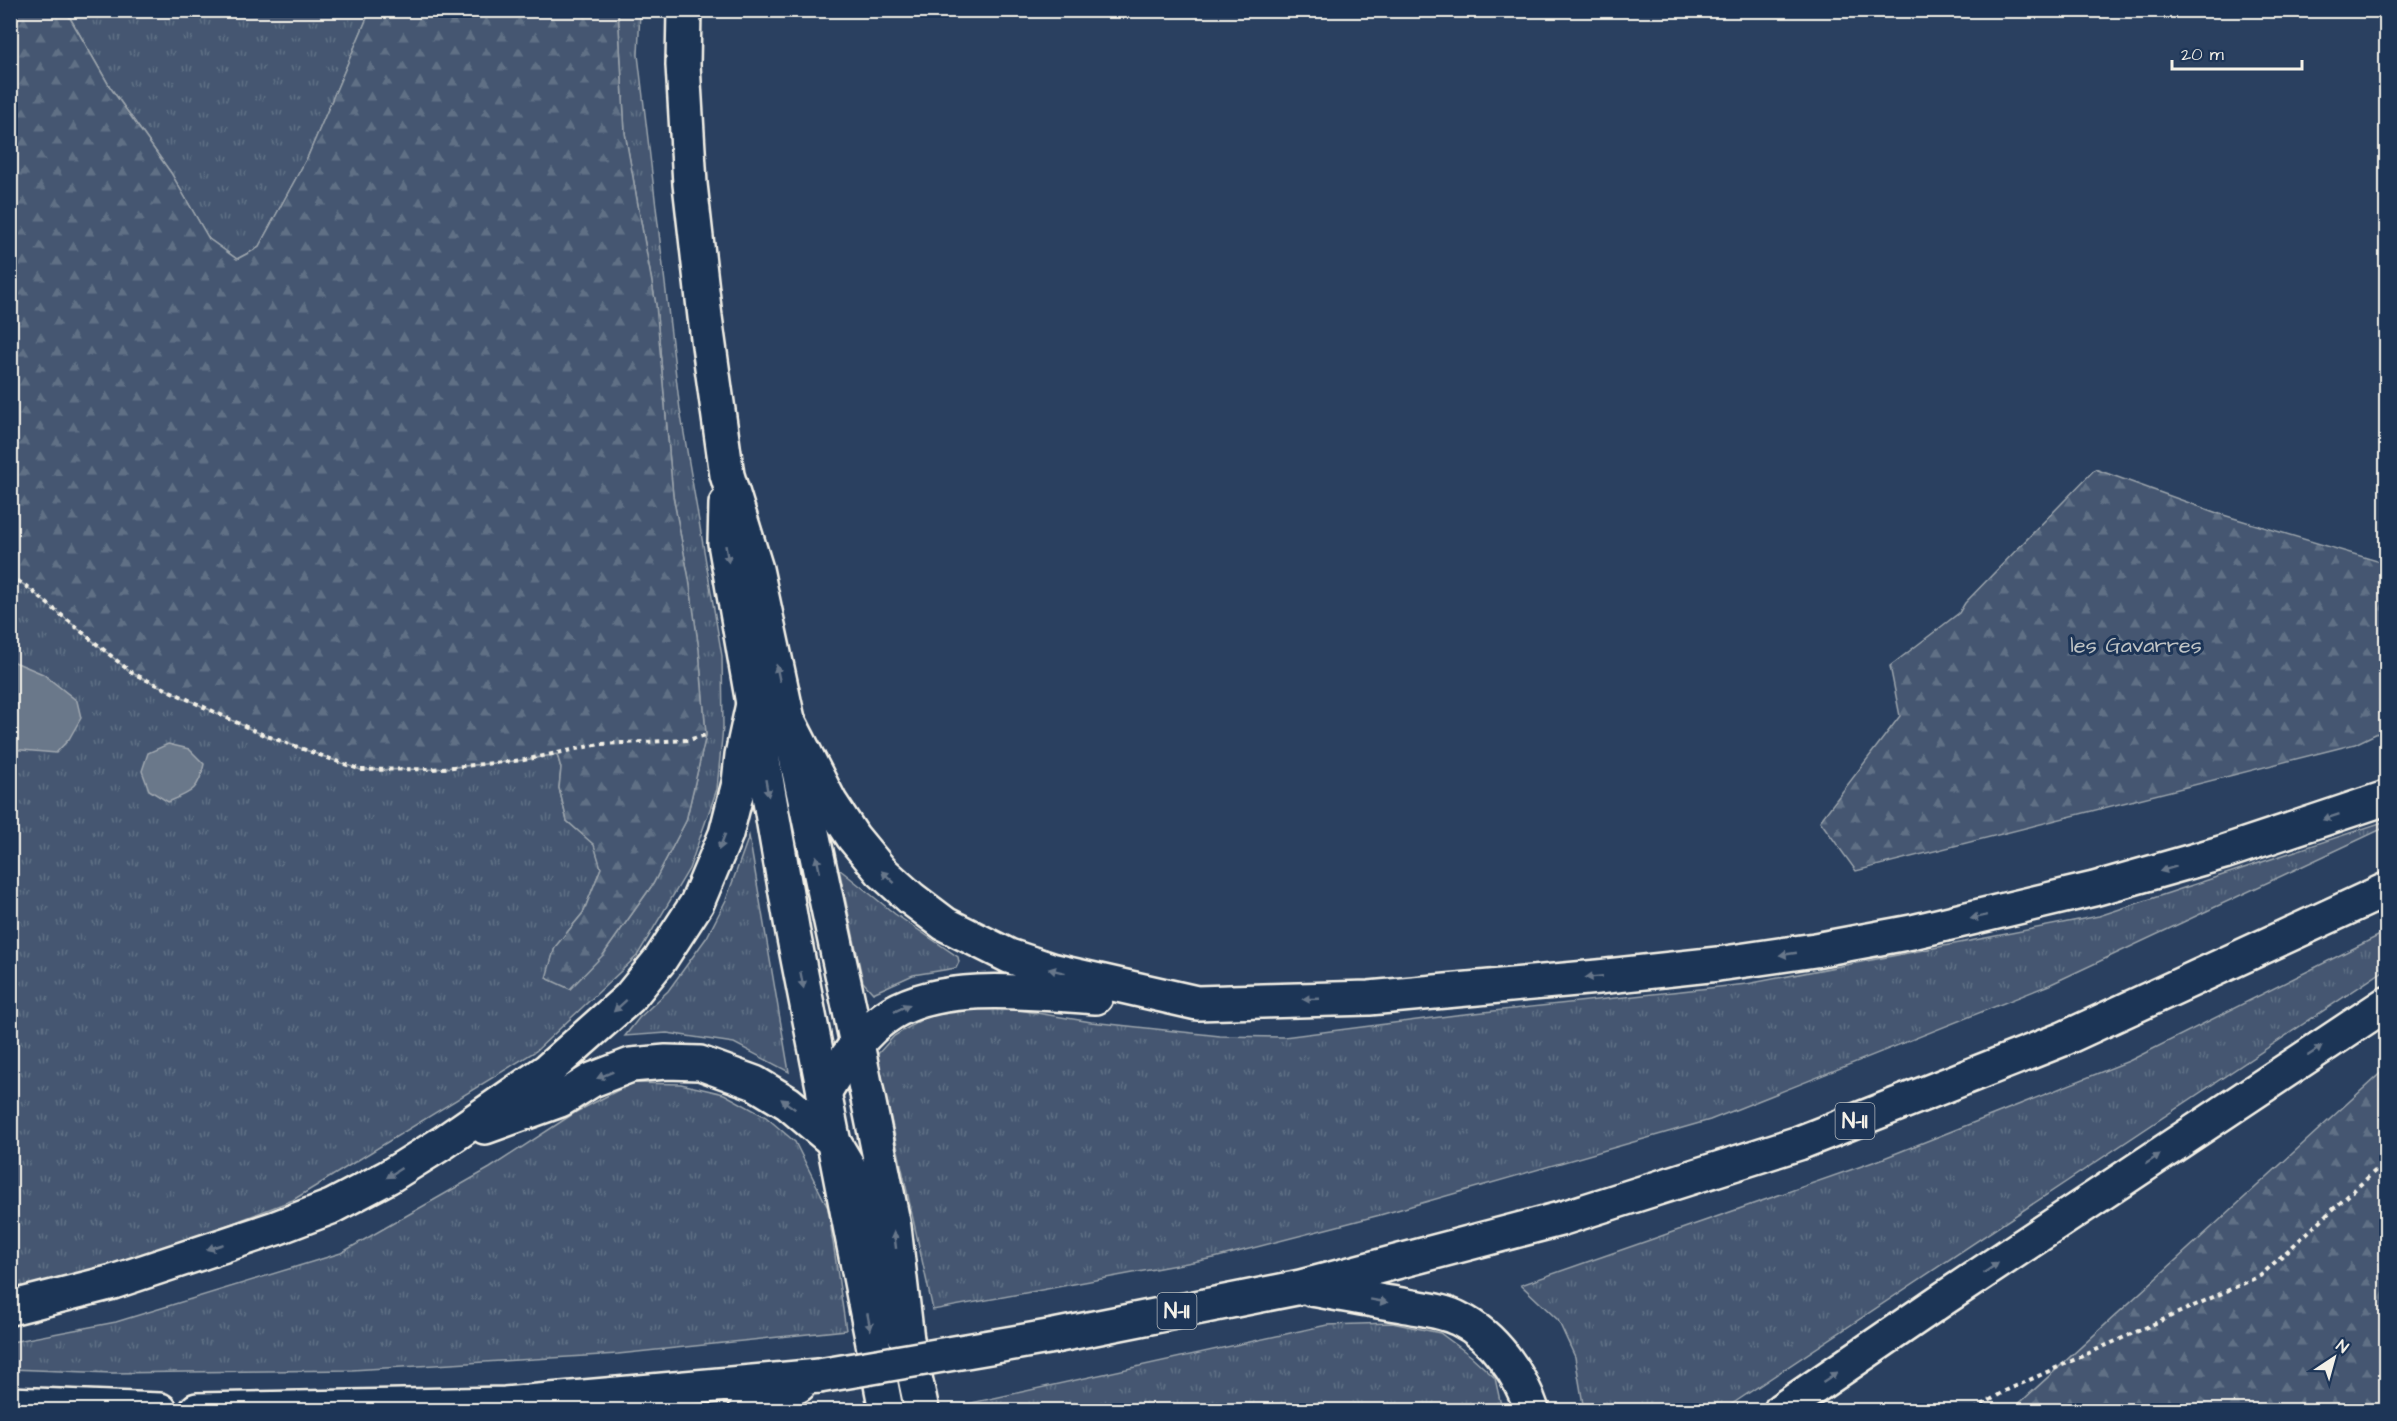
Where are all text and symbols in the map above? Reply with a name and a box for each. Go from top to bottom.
scale bar [2172,33,2302,71]
text: 20 m [2181,42,2224,67]
one-way arrow [722,545,731,564]
park label: les Gavarres [2070,630,2202,661]
one-way arrow [773,664,782,683]
one-way arrow [763,778,772,797]
one-way arrow [2322,813,2340,822]
one-way arrow [717,834,727,852]
one-way arrow [813,854,822,873]
one-way arrow [2159,865,2177,874]
one-way arrow [882,871,896,885]
one-way arrow [1970,913,1989,922]
one-way arrow [1778,949,1797,958]
one-way arrow [1047,966,1066,976]
one-way arrow [798,970,807,989]
one-way arrow [1585,972,1604,982]
one-way arrow [1301,995,1320,1004]
one-way arrow [613,999,628,1012]
one-way arrow [893,1004,910,1013]
one-way arrow [2307,1046,2323,1057]
one-way arrow [596,1071,614,1080]
one-way arrow [780,1097,796,1110]
road number: N-II [1836,1103,1874,1139]
one-way arrow [2145,1154,2161,1165]
one-way arrow [386,1167,402,1178]
one-way arrow [891,1231,900,1250]
one-way arrow [206,1243,224,1253]
one-way arrow [1982,1262,1999,1273]
road number: N-II [1158,1293,1196,1329]
one-way arrow [1370,1297,1389,1306]
one-way arrow [865,1312,874,1331]
north arrow [2304,1328,2364,1388]
text: N [2332,1335,2353,1359]
one-way arrow [1821,1371,1837,1383]

